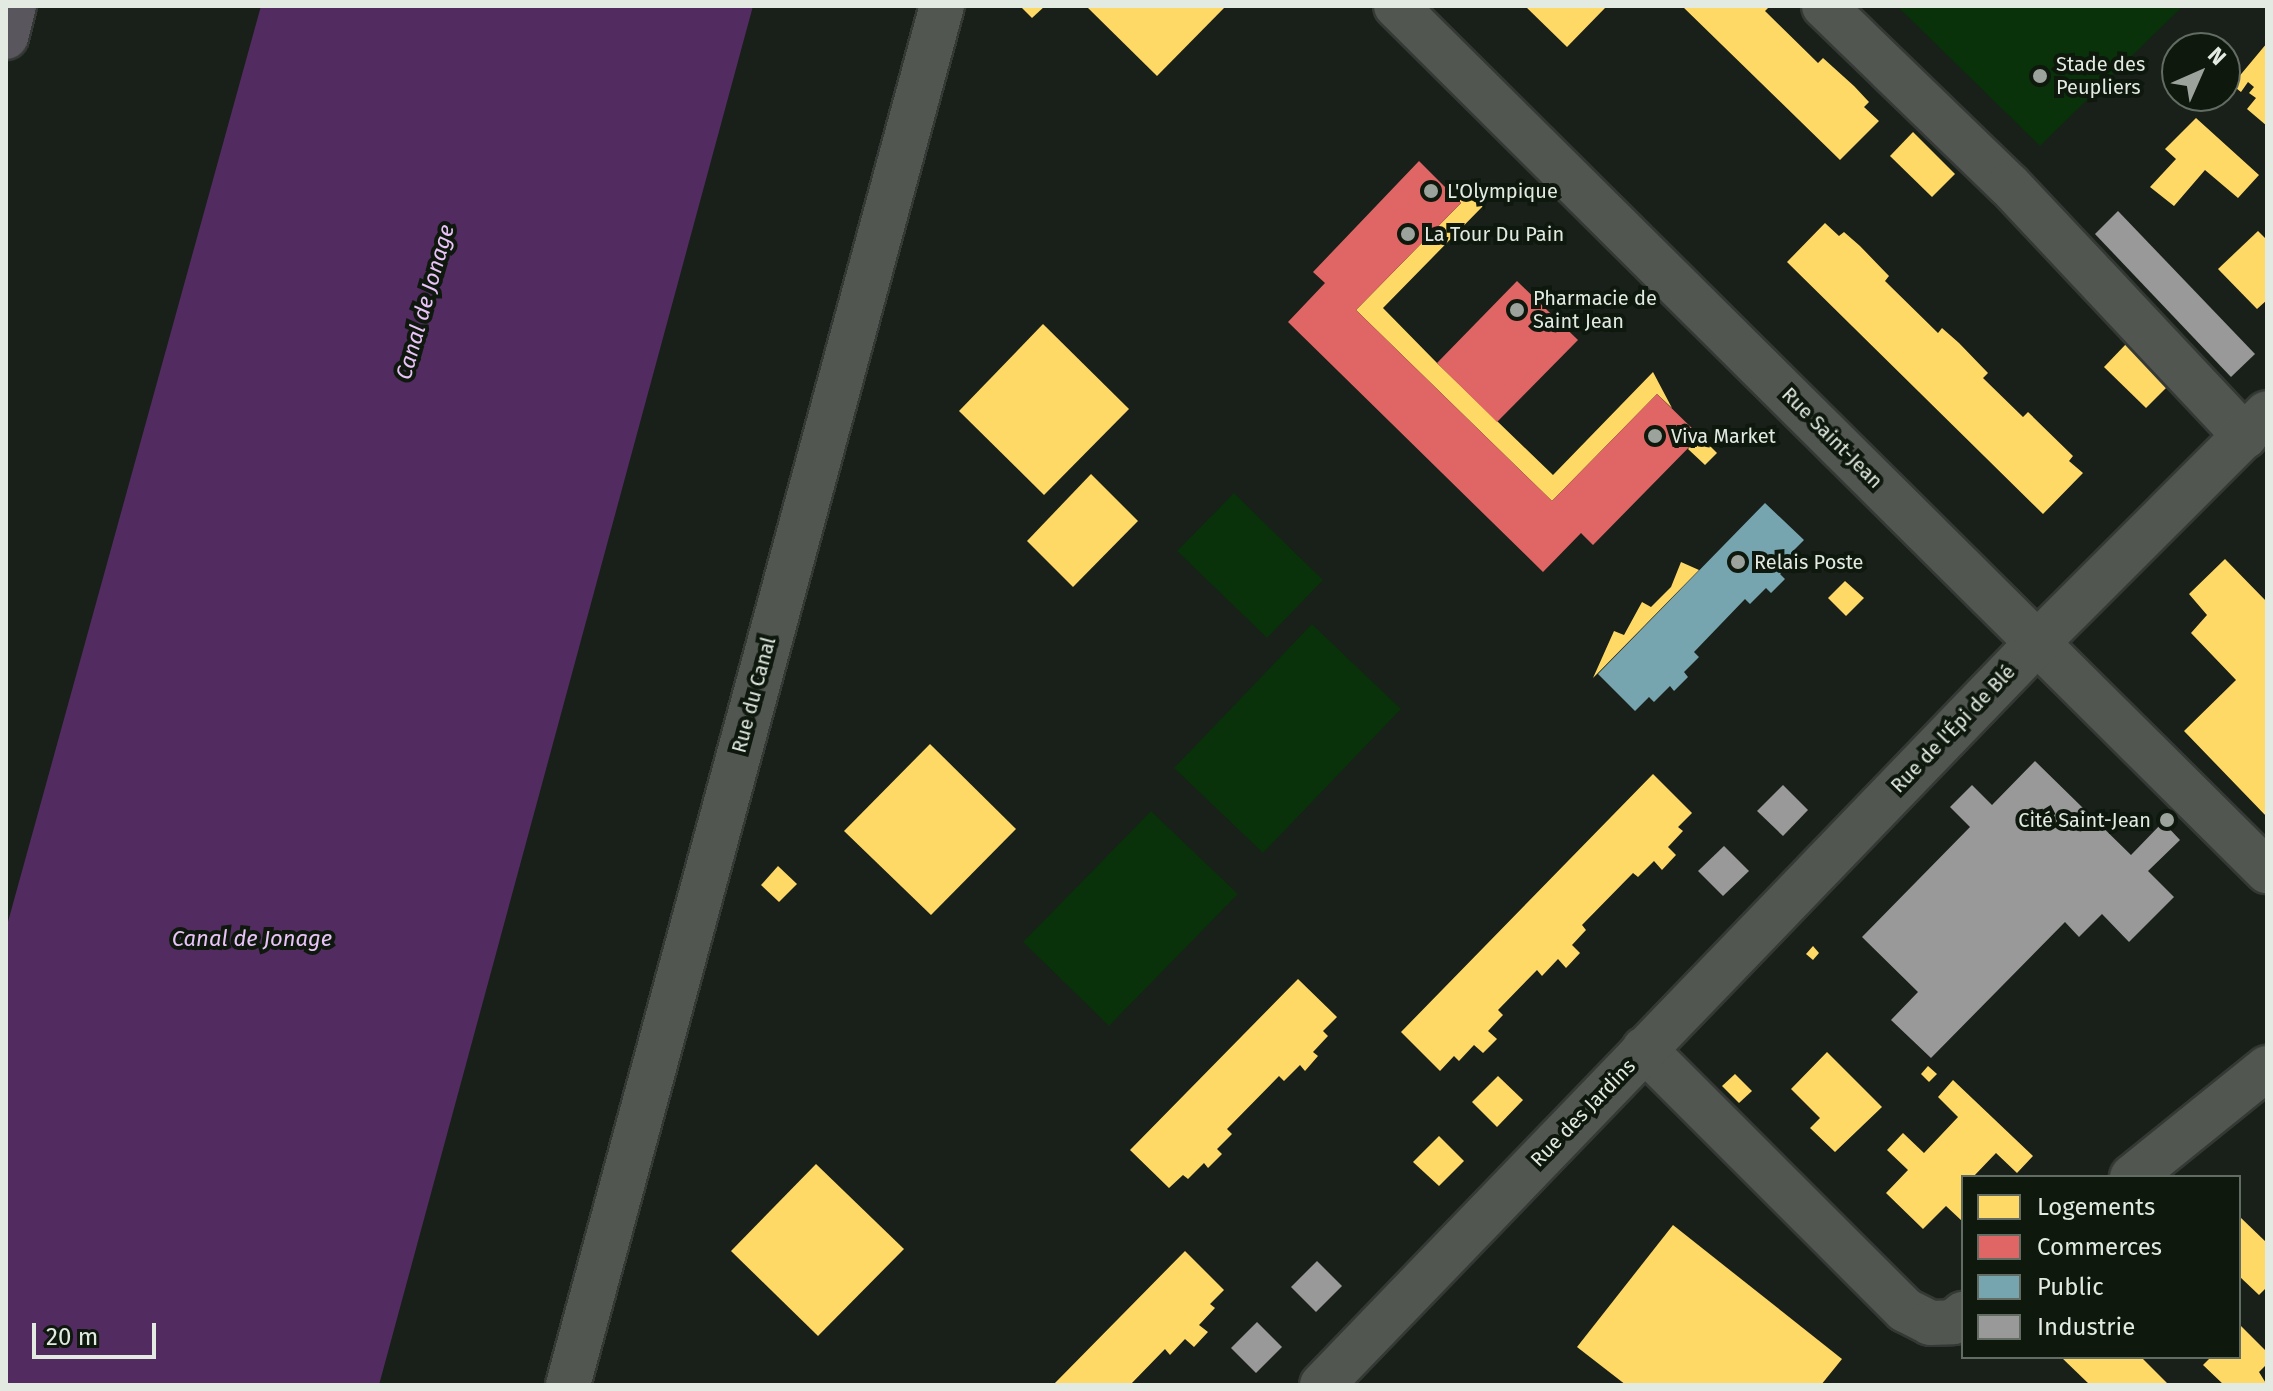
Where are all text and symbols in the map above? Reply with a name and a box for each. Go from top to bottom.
north arrow [2161,32,2241,112]
text: N [2202,41,2232,71]
place label: Stade des Peupliers [2056,52,2145,99]
marker: Stade des Peupliers [2031,67,2049,85]
place label: L'Olympique [1447,179,1558,203]
marker: L'Olympique [1422,182,1440,200]
water label: Canal de Jonage [390,221,460,383]
place label: La Tour Du Pain [1424,222,1564,246]
marker: La Tour Du Pain [1399,225,1417,243]
place label: Pharmacie de Saint Jean [1533,286,1657,333]
marker: Pharmacie de Saint Jean [1508,301,1526,319]
street label: Rue Saint-Jean [1777,383,1887,493]
place label: Viva Market [1671,424,1776,448]
marker: Viva Market [1646,427,1664,445]
place label: Relais Poste [1754,550,1863,574]
marker: Relais Poste [1729,553,1747,571]
street label: Rue du Canal [727,634,781,756]
street label: Rue de l'Épi de Blé [1886,660,2020,798]
place label: Cité Saint-Jean [2018,808,2151,832]
marker: Cité Saint-Jean [2158,811,2176,829]
water label: Canal de Jonage [172,926,332,952]
street label: Rue des Jardins [1526,1054,1640,1172]
legend [1961,1175,2241,1359]
text: Logements [2037,1193,2155,1221]
text: Commerces [2037,1233,2162,1261]
text: Public [2037,1273,2104,1301]
scale bar [36,1307,160,1357]
text: Industrie [2037,1313,2135,1341]
text: 20 m [46,1323,98,1351]

